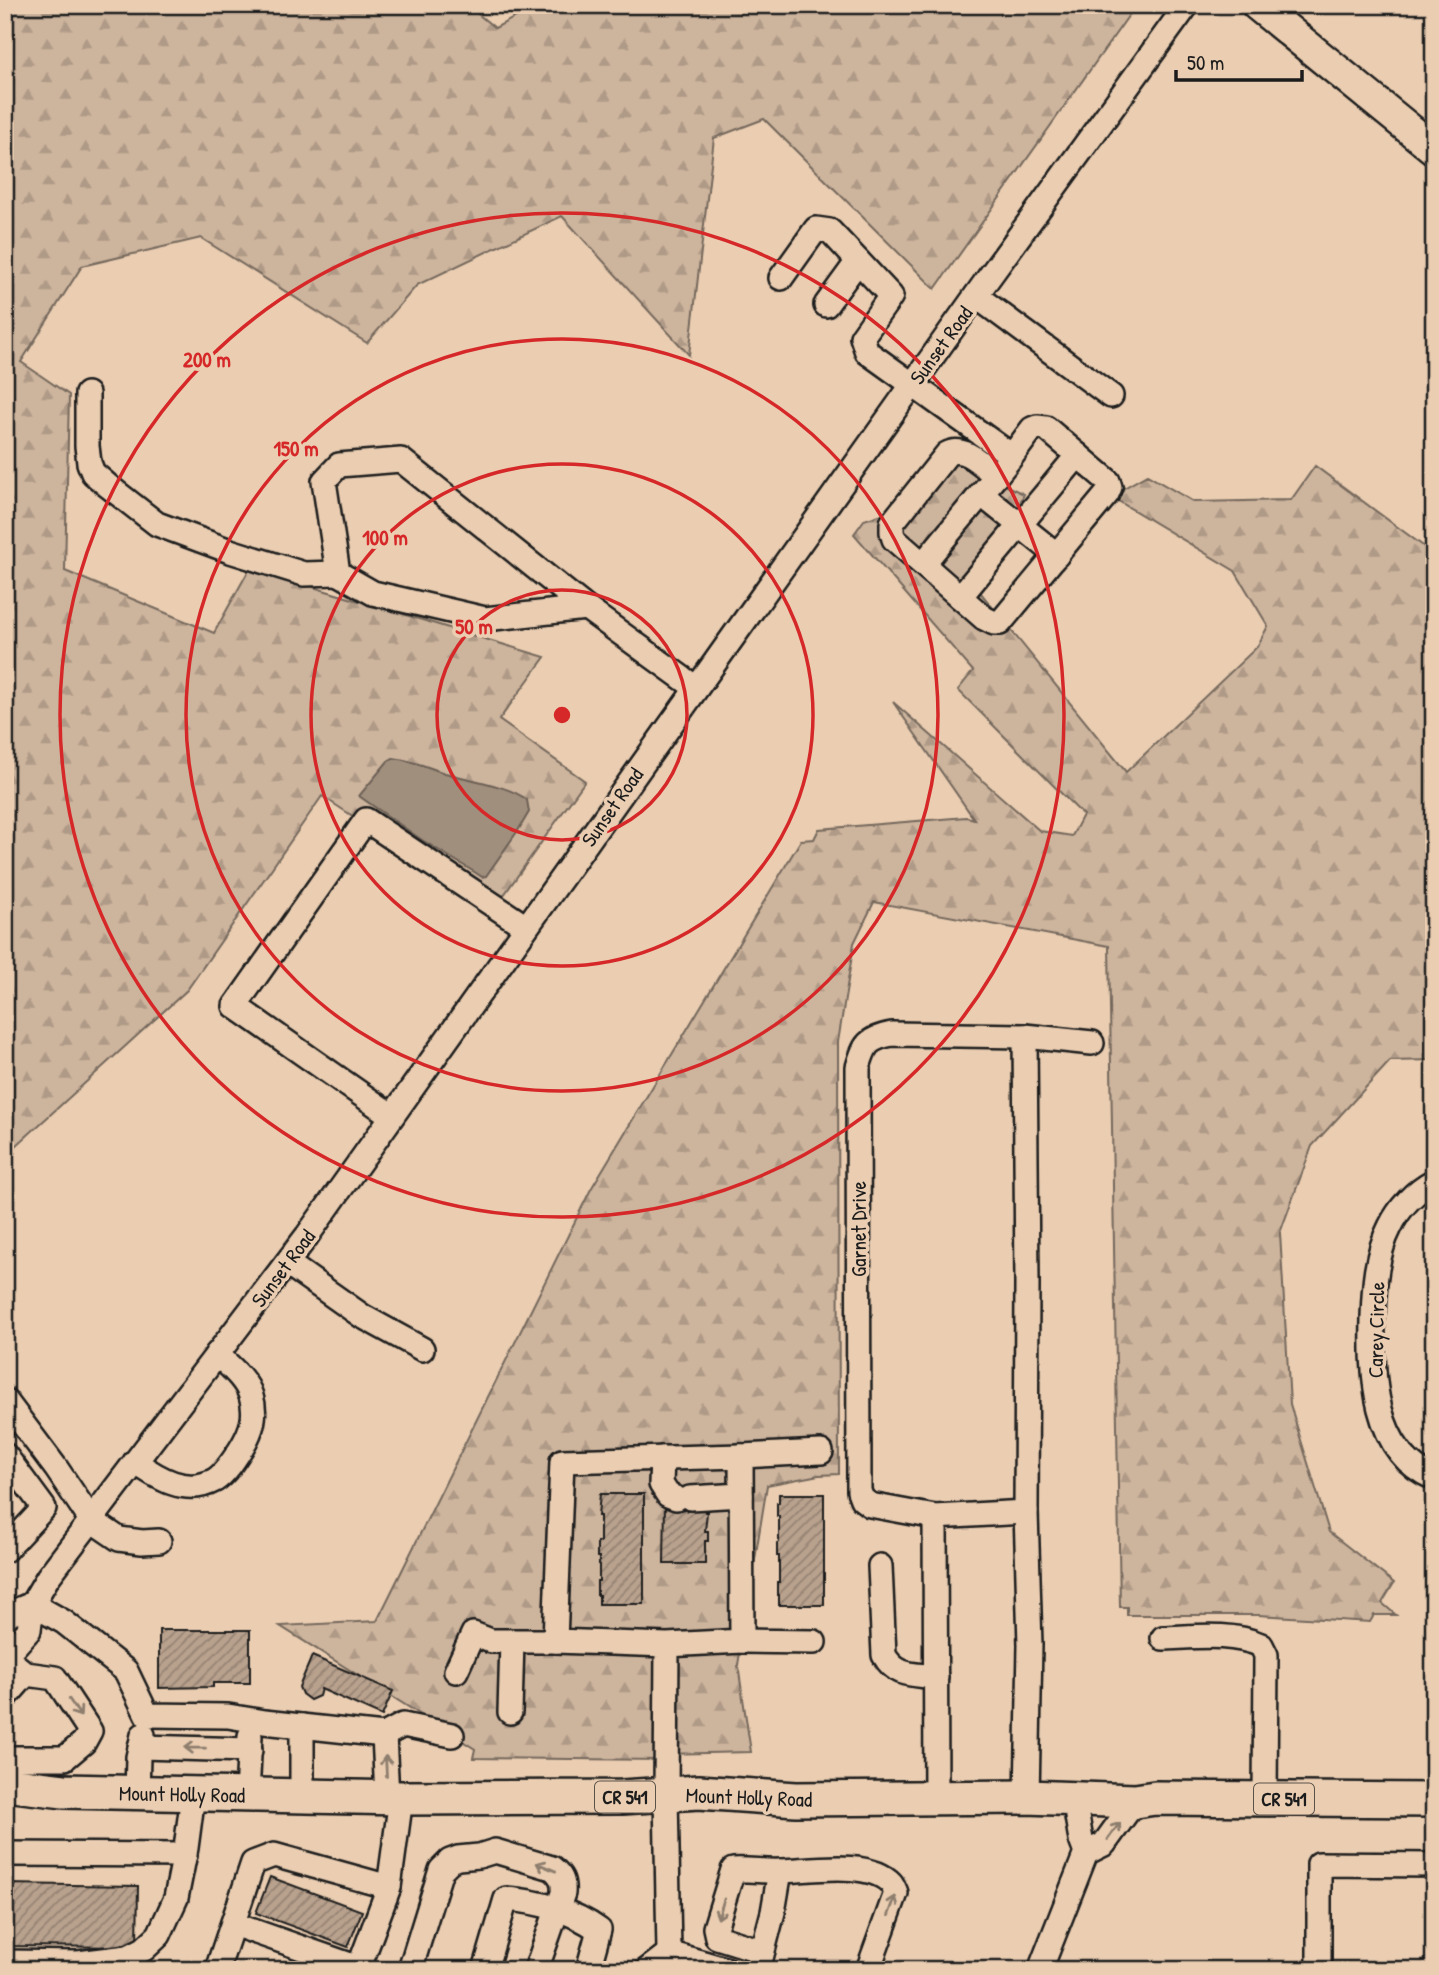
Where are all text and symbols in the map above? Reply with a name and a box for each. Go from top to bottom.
scale bar [1176,38,1302,82]
text: 50 m [1187,48,1224,77]
street label: Sunset Road [903,300,979,390]
text: 200 m [183,345,231,374]
text: 150 m [273,434,319,463]
text: 100 m [362,523,408,552]
text: 50 m [455,612,493,641]
centre of rings [550,703,574,727]
street label: Sunset Road [574,762,650,852]
street label: Garnet Drive [844,1181,873,1277]
street label: Sunset Road [244,1223,322,1313]
street label: Carey Circle [1361,1282,1391,1378]
one-way arrow [68,1698,82,1717]
one-way arrow [184,1742,207,1755]
one-way arrow [379,1755,392,1778]
street label: Mount Holly Road [119,1778,245,1810]
street label: Mount Holly Road [685,1780,813,1814]
road number: CR 541 [595,1782,655,1812]
road number: CR 541 [1254,1784,1314,1814]
one-way arrow [1106,1822,1121,1841]
one-way arrow [535,1860,557,1873]
one-way arrow [886,1895,899,1917]
one-way arrow [713,1898,726,1920]

